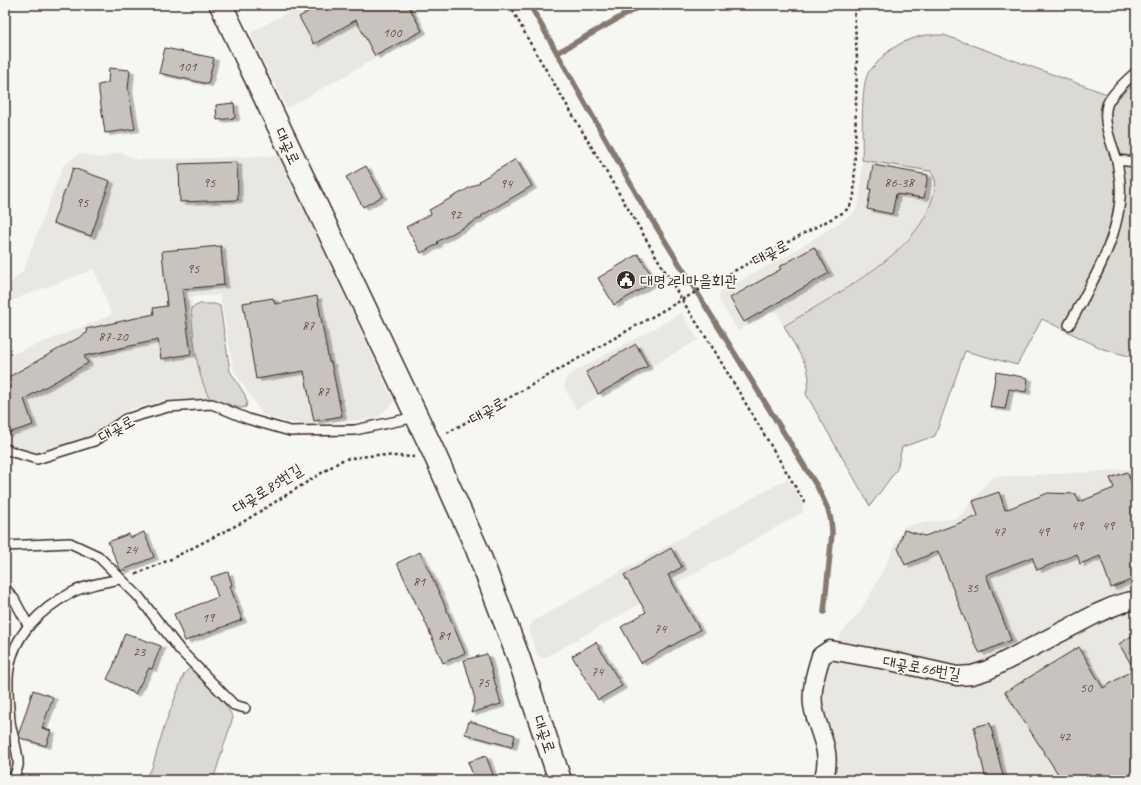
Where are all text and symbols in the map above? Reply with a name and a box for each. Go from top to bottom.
house number: 100 [383,24,403,41]
house number: 101 [178,58,197,75]
street label: 대곶로 [270,125,304,168]
house number: 95 [203,174,216,191]
house number: 86-38 [884,174,916,191]
house number: 94 [500,175,514,192]
house number: 95 [76,194,89,211]
house number: 92 [449,206,463,223]
street label: 대곶로 [749,235,792,271]
house number: 95 [187,260,200,277]
public building icon: 대명2리마을회관 [615,269,637,291]
place label: 대명2리마을회관 [640,271,737,291]
house number: 87 [302,317,315,334]
house number: 87-20 [98,328,130,345]
house number: 87 [317,383,330,400]
street label: 대곶로 [466,393,509,429]
street label: 대곶로 [95,411,138,447]
street label: 대곶로85번길 [229,459,306,518]
house number: 49 [1071,517,1085,534]
house number: 49 [1102,517,1116,534]
house number: 47 [993,523,1006,540]
house number: 49 [1037,523,1051,540]
house number: 24 [125,541,139,558]
house number: 81 [413,573,426,590]
house number: 35 [966,579,979,596]
house number: 19 [202,609,216,626]
house number: 74 [654,620,668,637]
house number: 81 [438,627,451,644]
house number: 23 [133,643,147,660]
street label: 대곶로66번길 [881,651,962,685]
house number: 74 [591,663,605,680]
house number: 75 [477,674,490,691]
house number: 50 [1080,679,1094,696]
street label: 대곶로 [528,713,560,756]
house number: 42 [1058,728,1072,745]

